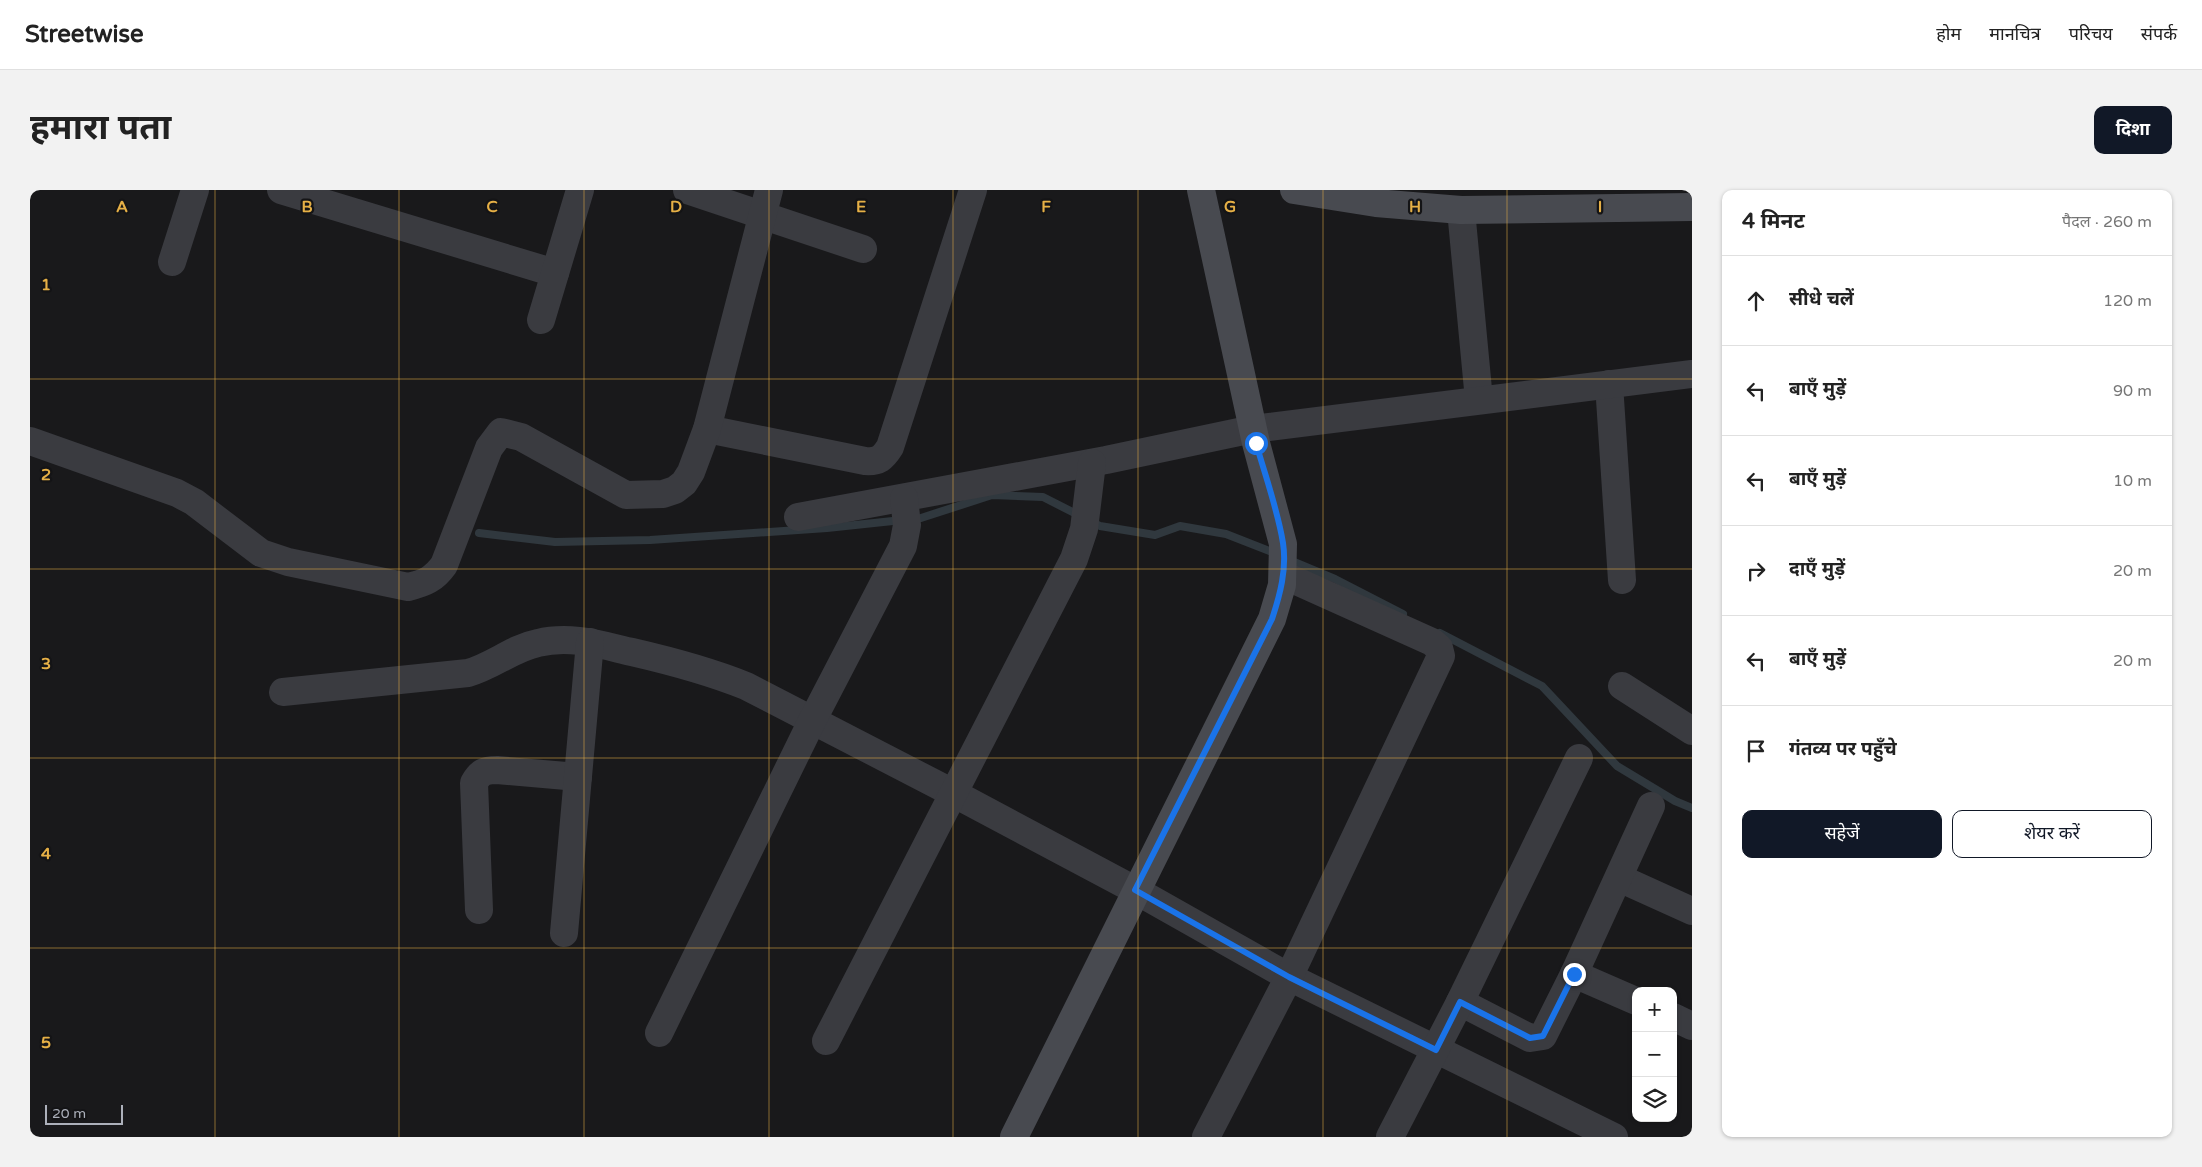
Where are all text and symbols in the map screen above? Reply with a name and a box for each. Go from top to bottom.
text: Streetwise [25,20,144,49]
text: होम [1936,23,1961,45]
text: मानचित्र [1989,23,2041,45]
text: परिचय [2069,23,2113,45]
text: संपर्क [2141,23,2177,45]
button: दिशा [2094,106,2172,154]
text: हमारा पता [30,107,171,149]
text: A [116,197,128,217]
text: B [301,197,313,217]
text: C [486,197,498,217]
text: D [670,197,682,217]
text: E [856,197,866,217]
text: F [1041,197,1051,217]
text: G [1224,197,1236,217]
text: H [1409,197,1421,217]
text: I [1598,197,1602,217]
text: 4 मिनट [1742,209,1805,234]
text: पैदल · 260 m [2062,212,2152,232]
text: 1 [41,275,51,295]
icon: ahead [1742,287,1770,315]
text: सीधे चलें [1789,288,1854,310]
text: 120 m [2103,291,2152,311]
icon: left [1742,377,1770,405]
text: बाएँ मुड़ें [1789,378,1846,400]
text: 90 m [2113,381,2152,401]
route start [1245,432,1268,455]
text: 2 [41,465,51,485]
icon: left [1742,467,1770,495]
text: बाएँ मुड़ें [1789,468,1846,490]
text: 10 m [2113,471,2152,491]
icon: right [1742,557,1770,585]
text: दाएँ मुड़ें [1789,558,1845,580]
text: 20 m [2113,561,2152,581]
icon: left [1742,647,1770,675]
text: बाएँ मुड़ें [1789,648,1846,670]
text: 20 m [2113,651,2152,671]
text: 3 [41,654,51,674]
icon: arrive [1742,737,1770,765]
text: गंतव्य पर पहुँचे [1789,738,1897,760]
button: सहेजें [1742,810,1942,858]
button: शेयर करें [1952,810,2152,858]
text: 4 [41,844,51,864]
route end [1563,963,1586,986]
map controls [1632,987,1677,1122]
button: + [1632,987,1677,1032]
button: − [1632,1032,1677,1077]
text: 5 [41,1033,51,1053]
button: layers [1632,1077,1677,1122]
scale bar [45,1102,122,1125]
text: 20 m [52,1105,86,1122]

